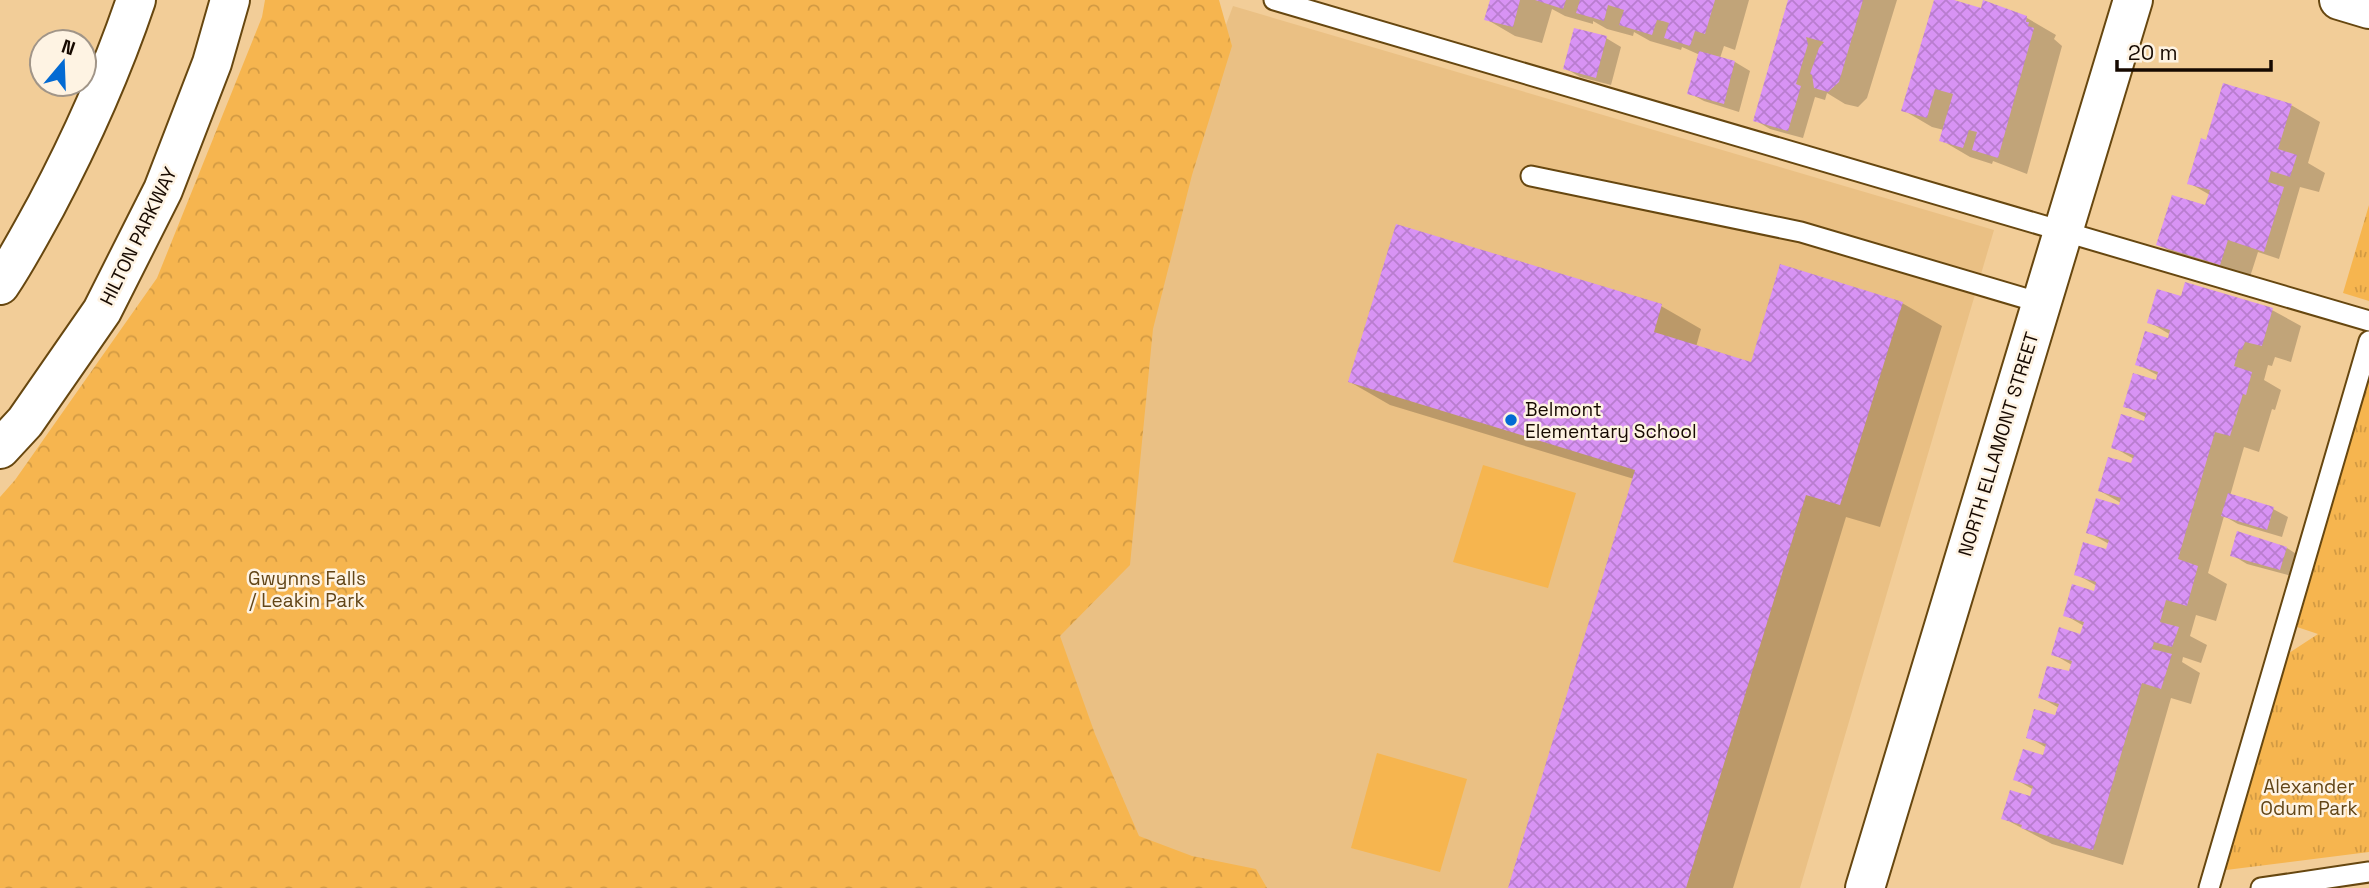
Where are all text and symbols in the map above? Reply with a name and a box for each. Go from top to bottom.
north arrow [28,28,98,98]
scale bar [2117,28,2271,72]
text: N [58,34,78,61]
text: 20 m [2128,39,2178,66]
street label: HILTON PARKWAY [94,163,183,309]
street label: NORTH ELLAMONT STREET [1952,329,2045,559]
place label: Belmont Elementary School [1525,397,1697,444]
marker: Belmont Elementary School [1503,412,1519,428]
park label: Gwynns Falls / Leakin Park [248,566,366,613]
park label: Alexander Odum Park [2260,774,2358,821]

